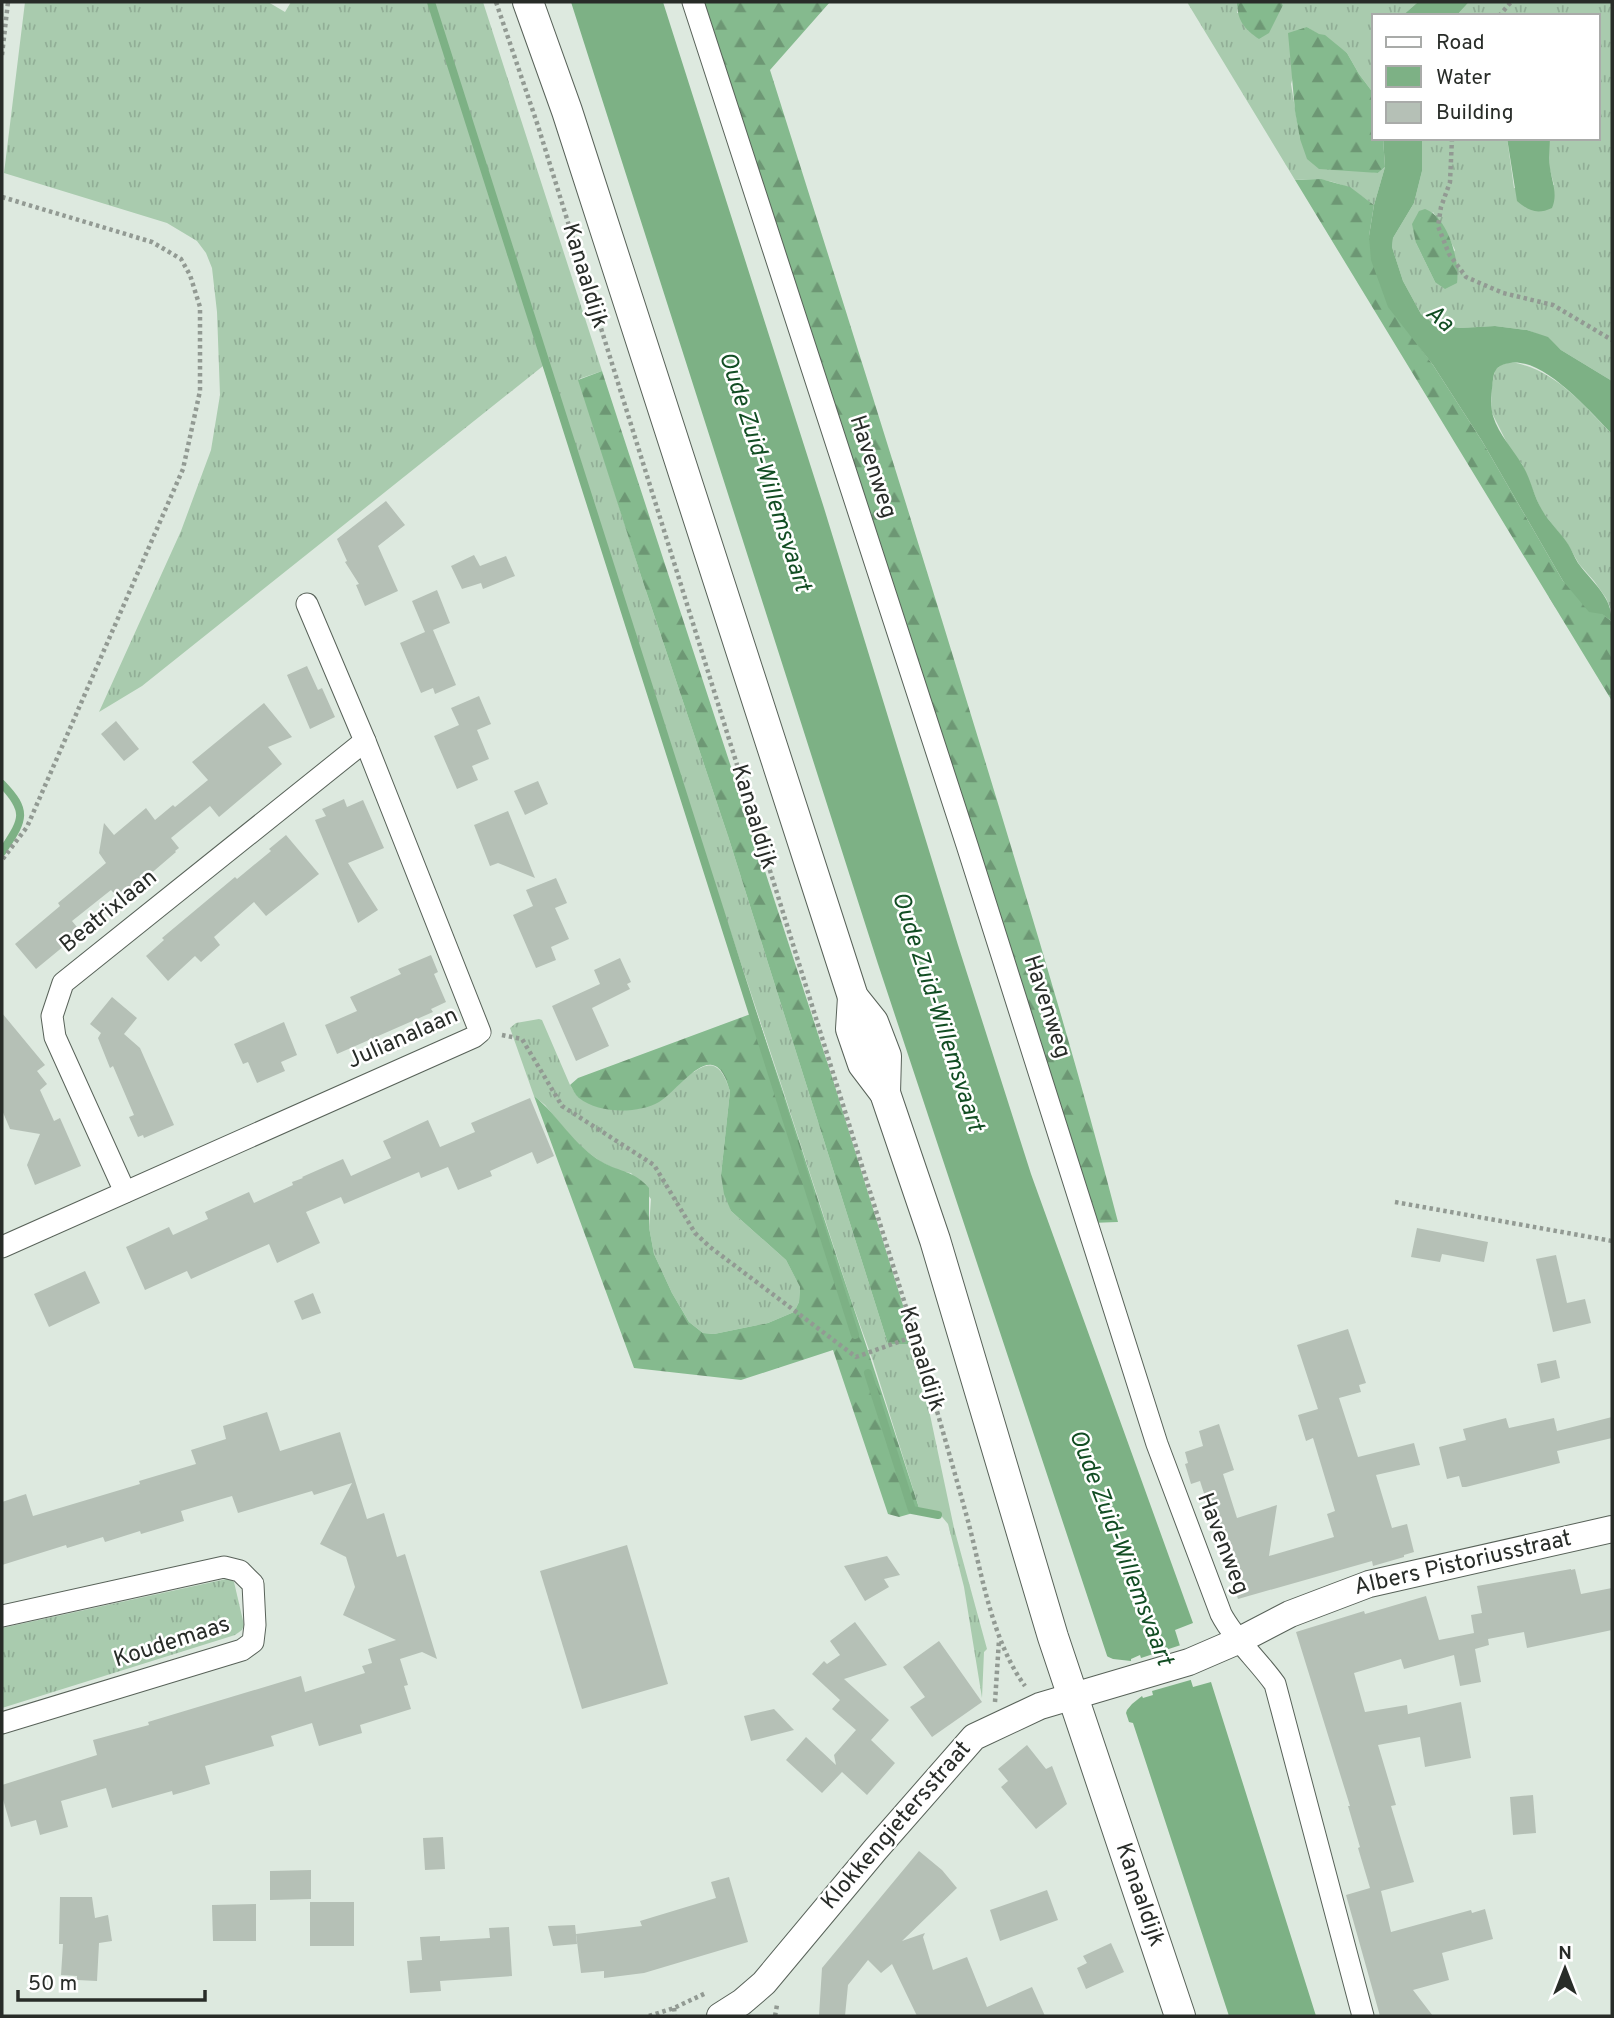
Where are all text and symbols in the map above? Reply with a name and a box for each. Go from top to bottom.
legend [1372,14,1600,140]
text: Road [1436,30,1485,57]
text: Water [1436,65,1491,92]
text: Building [1436,100,1514,127]
street label: Kanaaldijk [554,220,614,332]
water label: Aa [1419,299,1460,340]
water label: Oude Zuid-Willemsvaart [711,348,817,597]
street label: Havenweg [842,412,902,522]
street label: Kanaaldijk [723,761,783,873]
street label: Beatrixlaan [54,864,164,960]
water label: Oude Zuid-Willemsvaart [884,888,990,1137]
street label: Havenweg [1016,952,1076,1062]
street label: Julianalaan [343,1002,463,1076]
street label: Kanaaldijk [891,1303,951,1415]
water label: Oude Zuid-Willemsvaart [1061,1426,1179,1672]
street label: Havenweg [1189,1489,1255,1599]
street label: Albers Pistoriusstraat [1351,1525,1575,1603]
street label: Koudemaas [110,1611,234,1675]
street label: Klokkengietersstraat [816,1735,978,1917]
street label: Kanaaldijk [1108,1839,1170,1951]
north arrow [1530,1934,1600,2004]
text: N [1558,1942,1572,1966]
scale bar [18,1958,205,2002]
text: 50 m [28,1971,77,1998]

